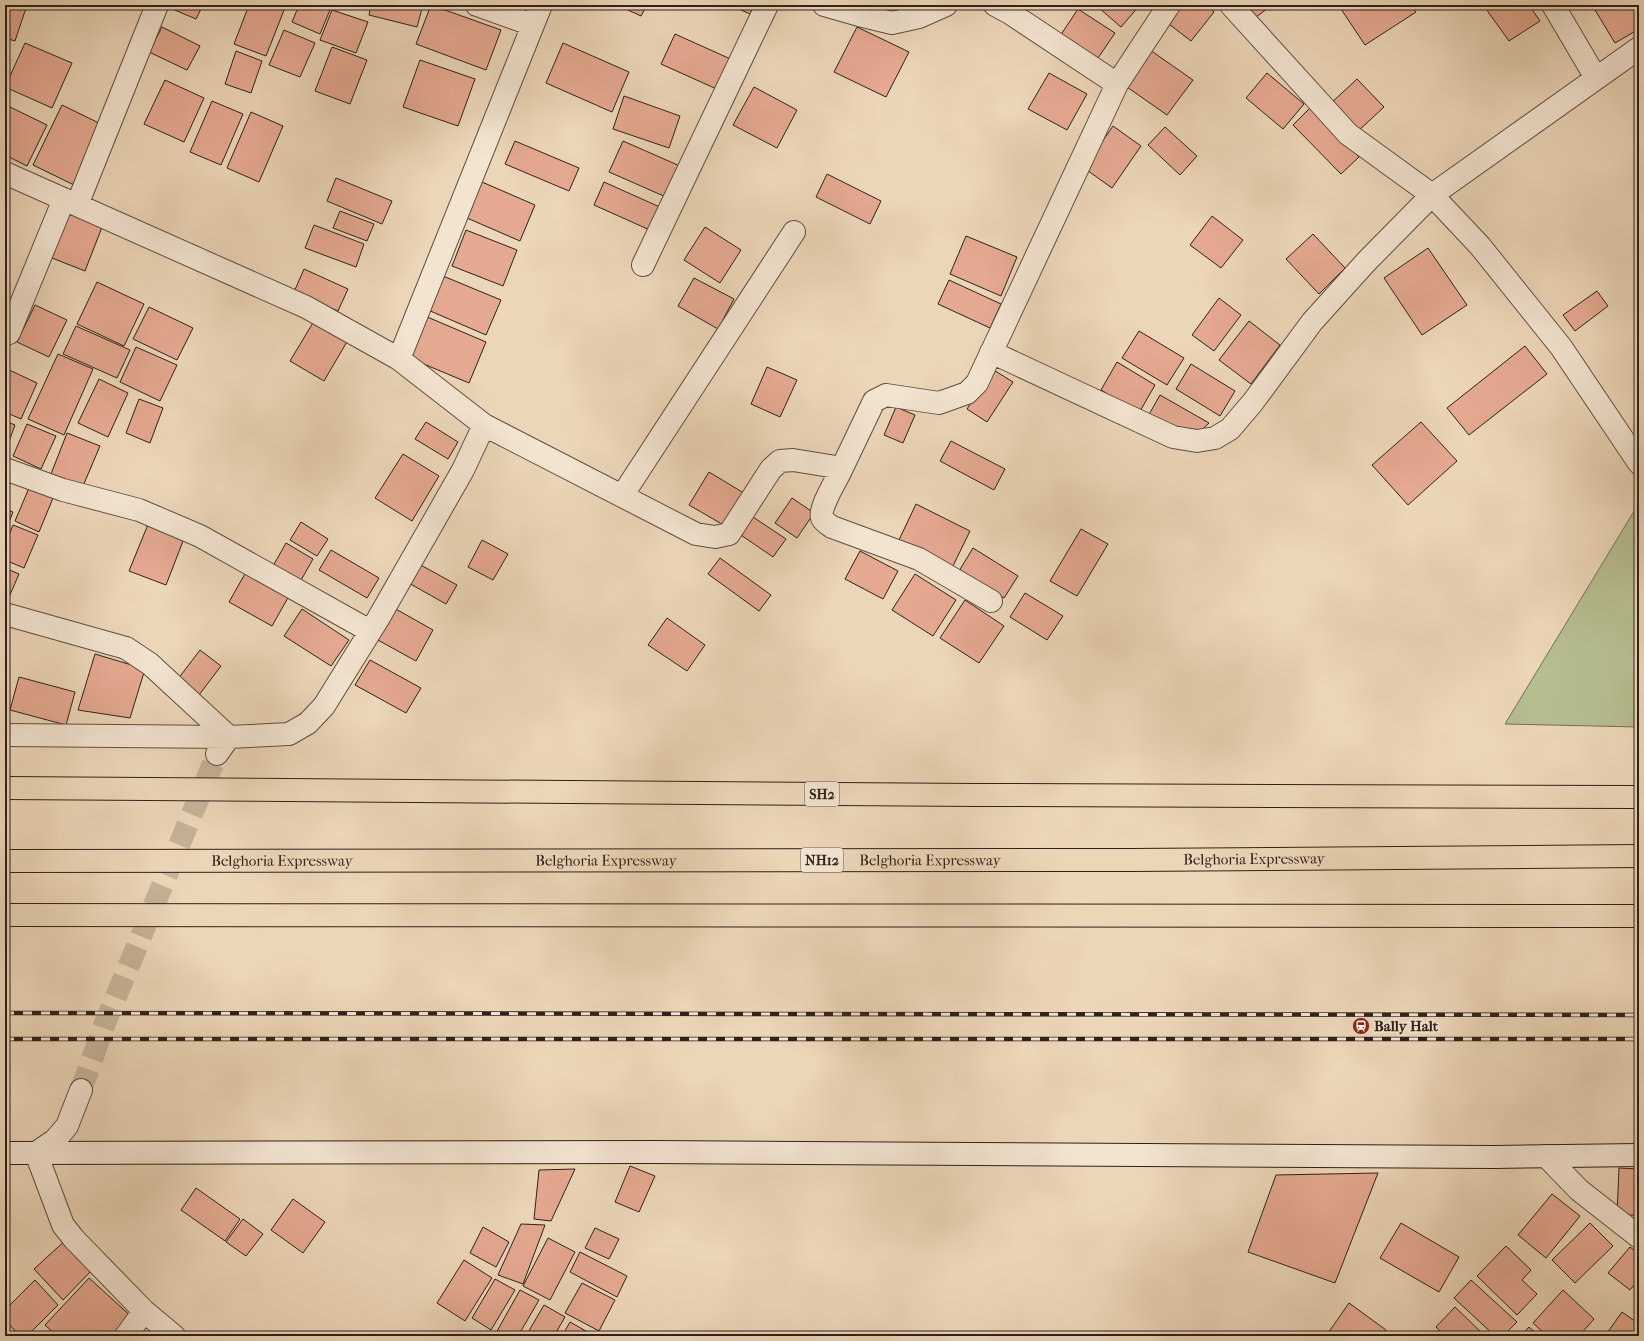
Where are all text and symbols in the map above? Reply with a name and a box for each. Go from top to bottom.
road number: SH2 [805,782,839,806]
road number: NH12 [801,848,843,872]
street label: Belghoria Expressway [1183,849,1326,869]
street label: Belghoria Expressway [535,851,678,870]
street label: Belghoria Expressway [859,851,1002,869]
street label: Belghoria Expressway [211,852,354,870]
station icon: Bally Halt [1351,1016,1371,1036]
place label: Bally Halt [1374,1017,1439,1035]

